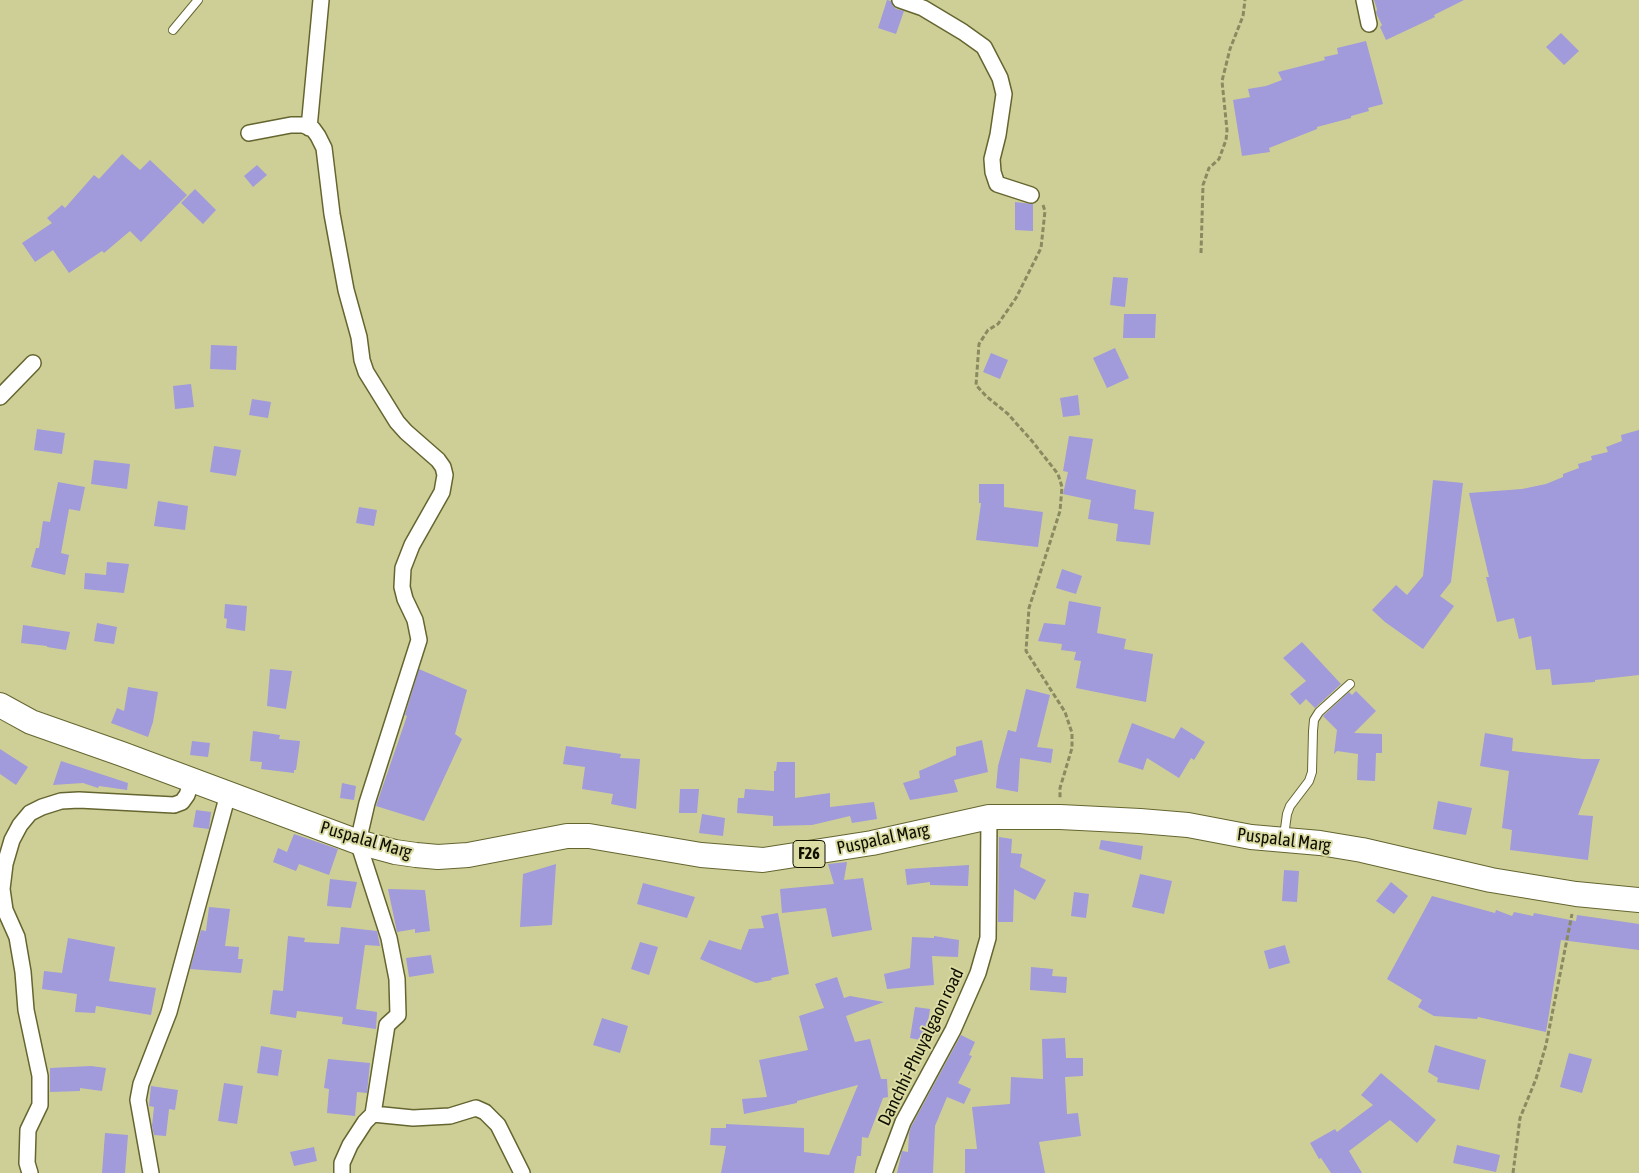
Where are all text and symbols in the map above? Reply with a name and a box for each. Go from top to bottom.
street label: Puspalal Marg [318,817,414,863]
street label: Puspalal Marg [835,819,931,859]
street label: Puspalal Marg [1236,824,1332,856]
road number: F26 [793,841,825,868]
street label: Danchhi-Phuyalgaon road [874,965,968,1129]

